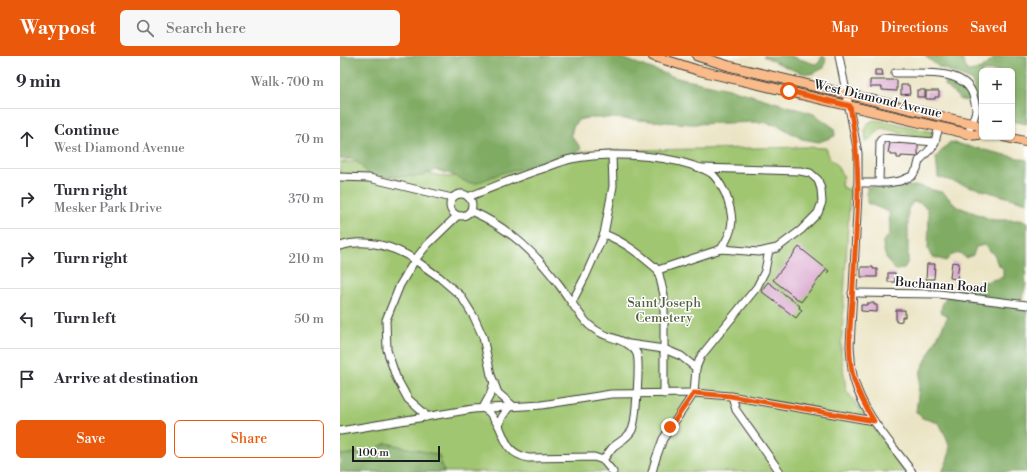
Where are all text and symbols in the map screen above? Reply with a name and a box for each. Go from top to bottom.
search box [120,10,400,46]
text: Waypost [20,16,96,40]
icon: search [134,17,156,39]
text: Search here [166,19,246,38]
text: Map [831,19,859,37]
text: Directions [881,19,948,37]
text: Saved [970,19,1007,37]
map controls [979,68,1015,140]
button: + [979,68,1015,104]
text: 9 min [16,71,61,93]
text: Walk · 700 m [251,74,324,90]
street label: West Diamond Avenue [811,76,944,122]
route start [780,82,798,100]
button: − [979,104,1015,140]
text: Continue [54,121,119,140]
icon: ahead [16,128,38,150]
text: 70 m [295,131,324,147]
text: West Diamond Avenue [54,140,185,156]
text: Turn right [54,181,128,200]
icon: right [16,188,38,210]
text: 370 m [288,191,324,207]
text: Mesker Park Drive [54,200,162,216]
icon: right [16,248,38,270]
text: Turn right [54,249,128,268]
text: 210 m [289,251,324,267]
street label: Buchanan Road [893,274,988,296]
park label: Saint Joseph Cemetery [627,295,701,326]
icon: left [16,308,38,330]
text: Turn left [54,309,116,328]
text: 50 m [294,311,324,327]
icon: arrive [16,368,38,390]
text: Arrive at destination [54,369,198,388]
route end [661,418,679,436]
button: Save [16,420,166,458]
button: Share [174,420,324,458]
scale bar [352,444,440,463]
text: 100 m [358,446,389,460]

